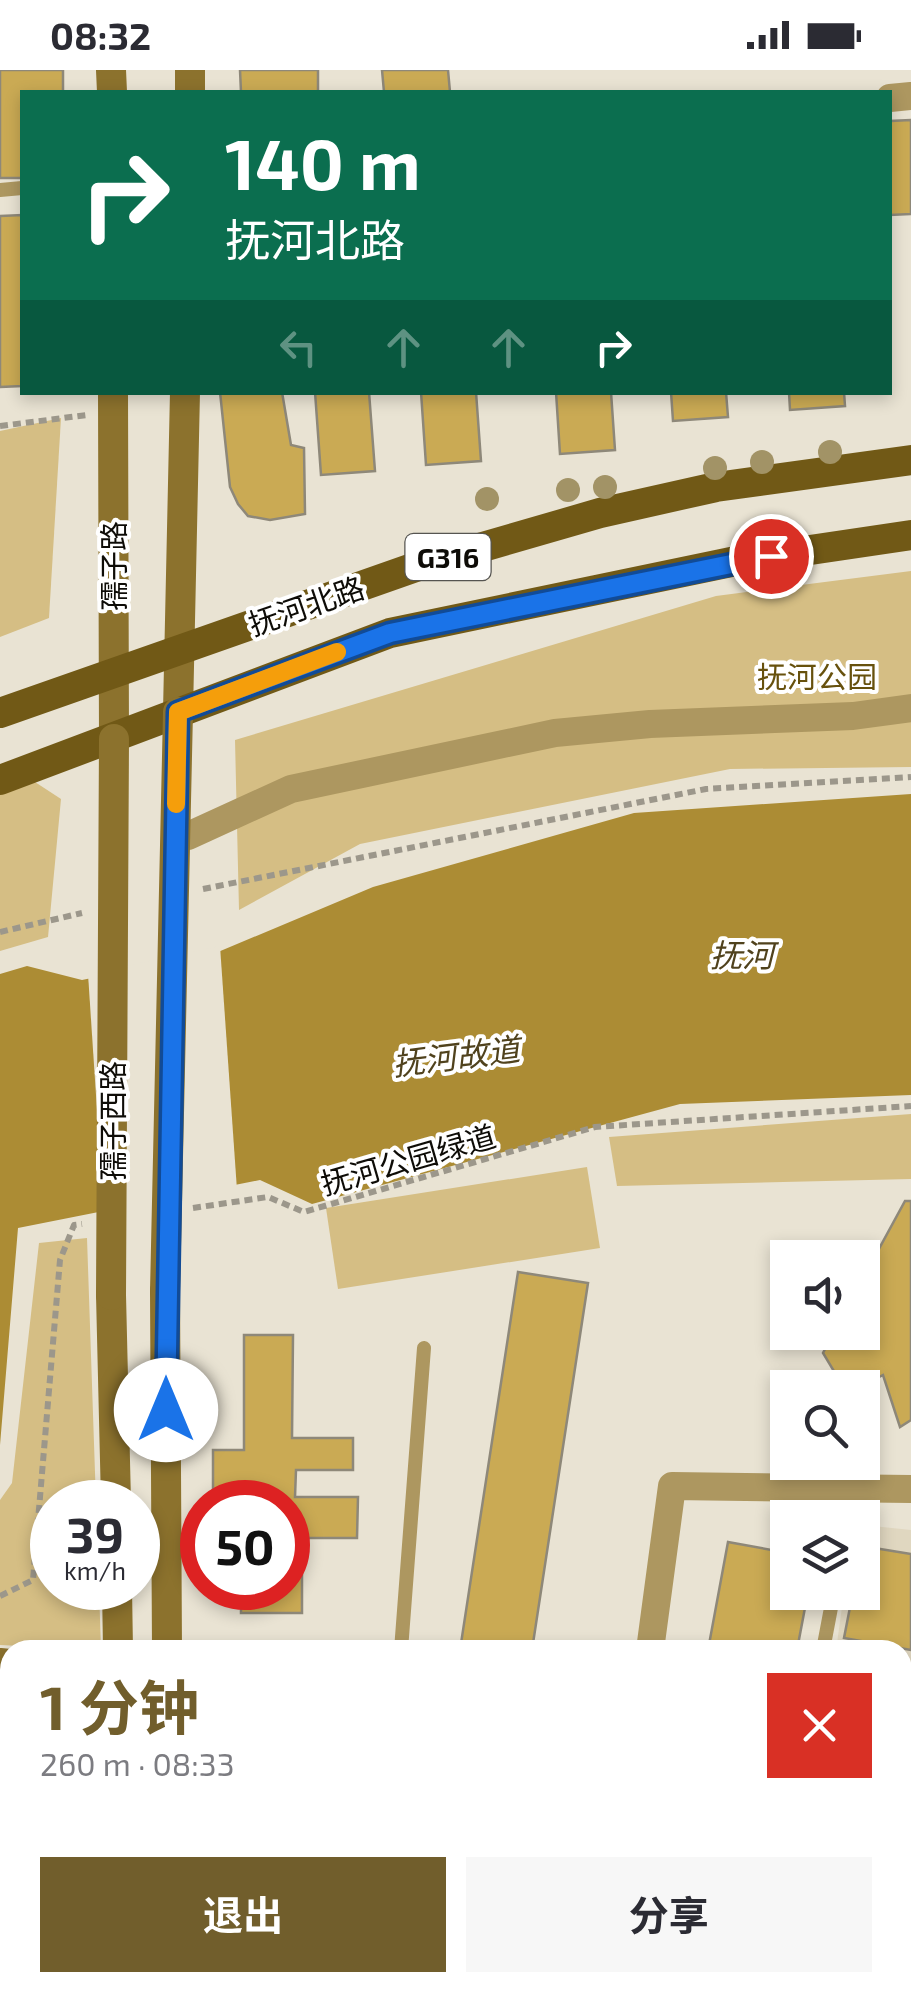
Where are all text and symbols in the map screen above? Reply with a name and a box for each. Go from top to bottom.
text: 08:32 [50,12,151,58]
text: 140 m [225,120,421,204]
icon: right [60,130,190,260]
text: 抚河北路 [225,212,405,266]
icon: left [271,320,326,375]
icon: ahead [376,320,431,375]
icon: ahead [481,320,536,375]
icon: right [586,320,641,375]
pin [729,514,814,599]
street label: 孺子路 [95,521,131,611]
icon: arrive [744,529,799,584]
road number: G316 [406,534,490,580]
street label: 抚河北路 [243,568,369,642]
park label: 抚河公园 [757,658,877,694]
water label: 抚河 [710,935,780,973]
water label: 抚河故道 [390,1028,526,1082]
street label: 孺子西路 [94,1061,130,1181]
street label: 抚河公园绿道 [317,1117,499,1201]
map controls [770,1240,880,1610]
button: sound [770,1240,880,1350]
position arrow [114,1358,218,1462]
button: search [770,1370,880,1480]
speed limit sign: 50 [180,1480,310,1610]
button: layers [770,1500,880,1610]
text: 39 [66,1503,124,1563]
text: km/h [64,1555,126,1585]
text: 1 分钟 [40,1670,199,1742]
button: close [767,1673,872,1778]
text: 260 m · 08:33 [40,1744,234,1782]
button: 退出 [40,1857,446,1972]
button: 分享 [466,1857,872,1972]

